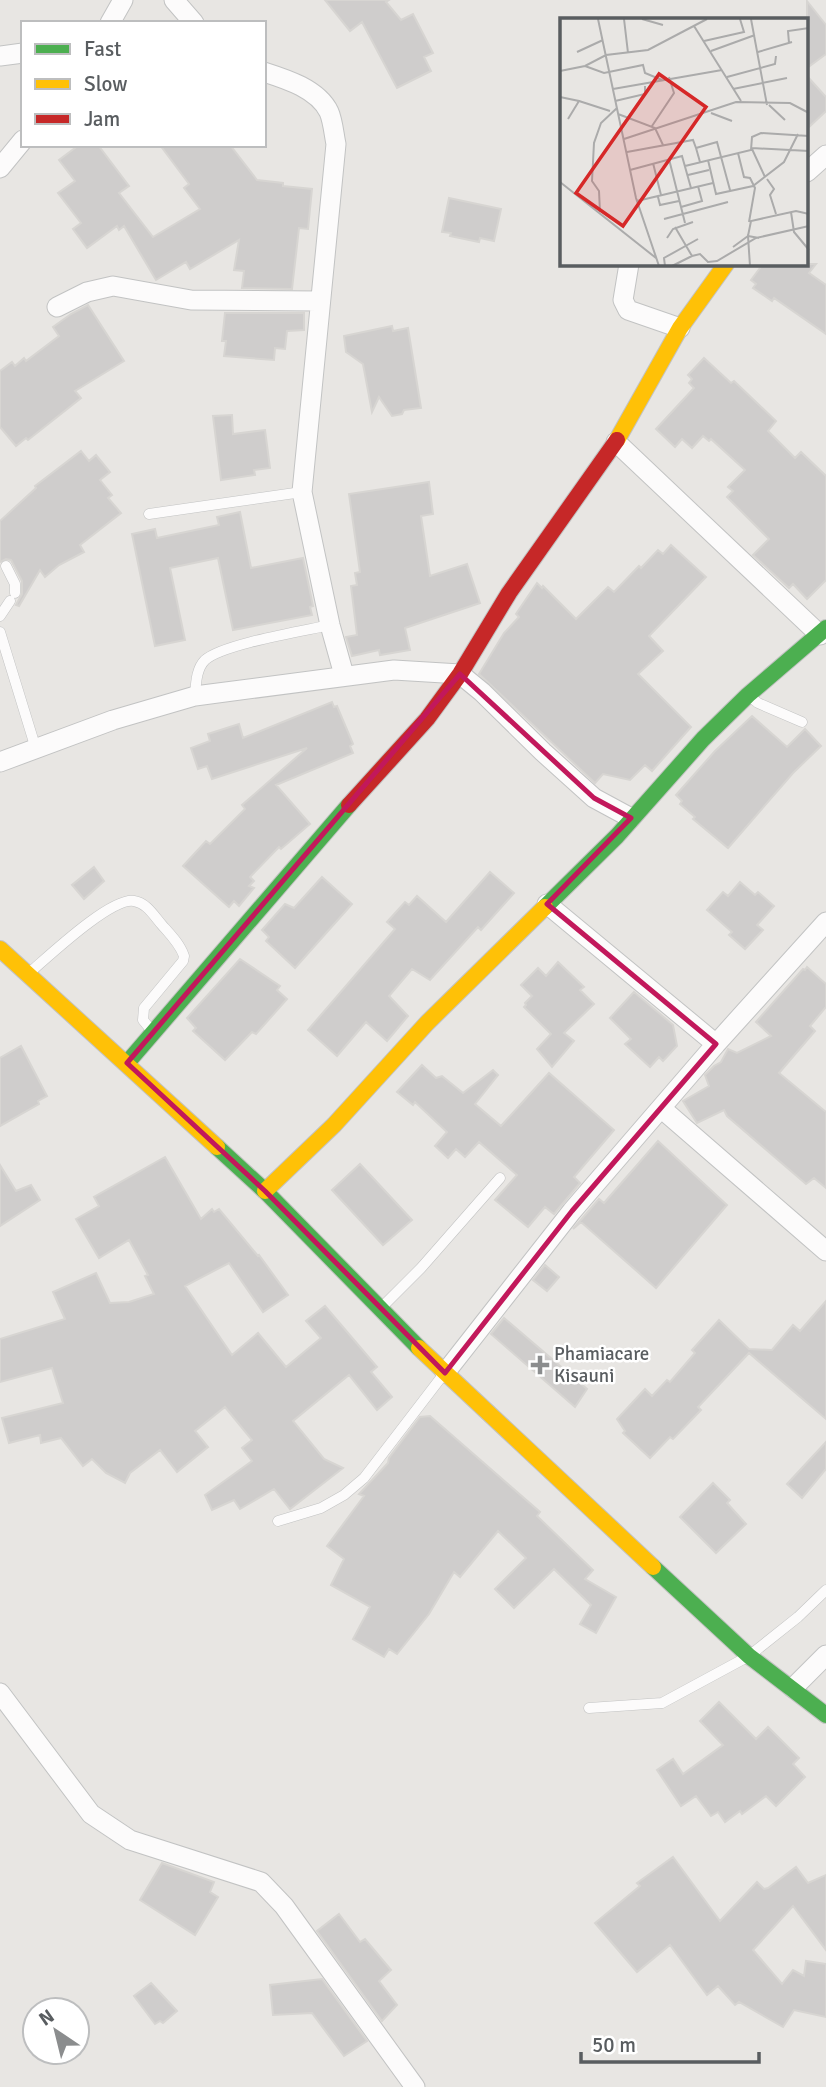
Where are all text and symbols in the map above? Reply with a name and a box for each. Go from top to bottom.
inset map [560,18,808,266]
legend [21,21,266,147]
text: Fast [84,36,121,62]
text: Slow [84,71,128,97]
text: Jam [84,106,120,132]
place label: Phamiacare Kisauni [554,1342,649,1388]
marker: Phamiacare Kisauni [532,1357,548,1373]
north arrow [21,1996,91,2066]
text: N [35,2004,59,2032]
scale bar [581,2021,760,2064]
text: 50 m [592,2032,636,2058]

